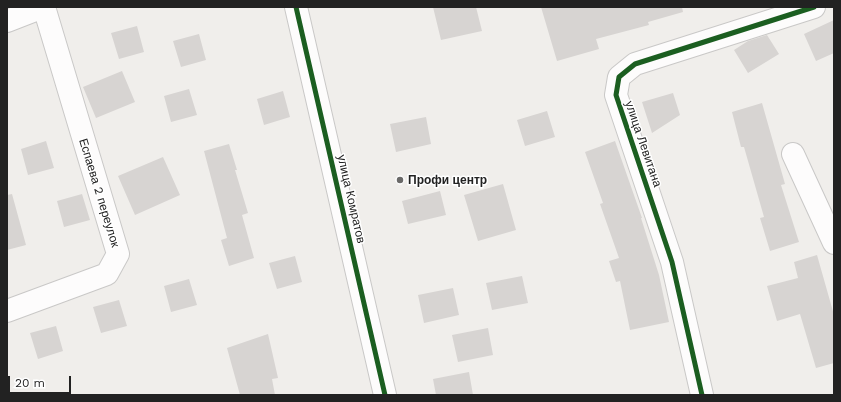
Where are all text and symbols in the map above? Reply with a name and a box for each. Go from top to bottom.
street label: улица Левитана [622,99,664,189]
street label: Еспаева 2 переулок [76,137,122,249]
street label: улица Комратов [334,153,368,245]
place label: Профи центр [408,173,487,187]
marker: Профи центр [395,175,405,185]
scale bar [10,368,73,394]
text: 20 m [15,376,45,390]

